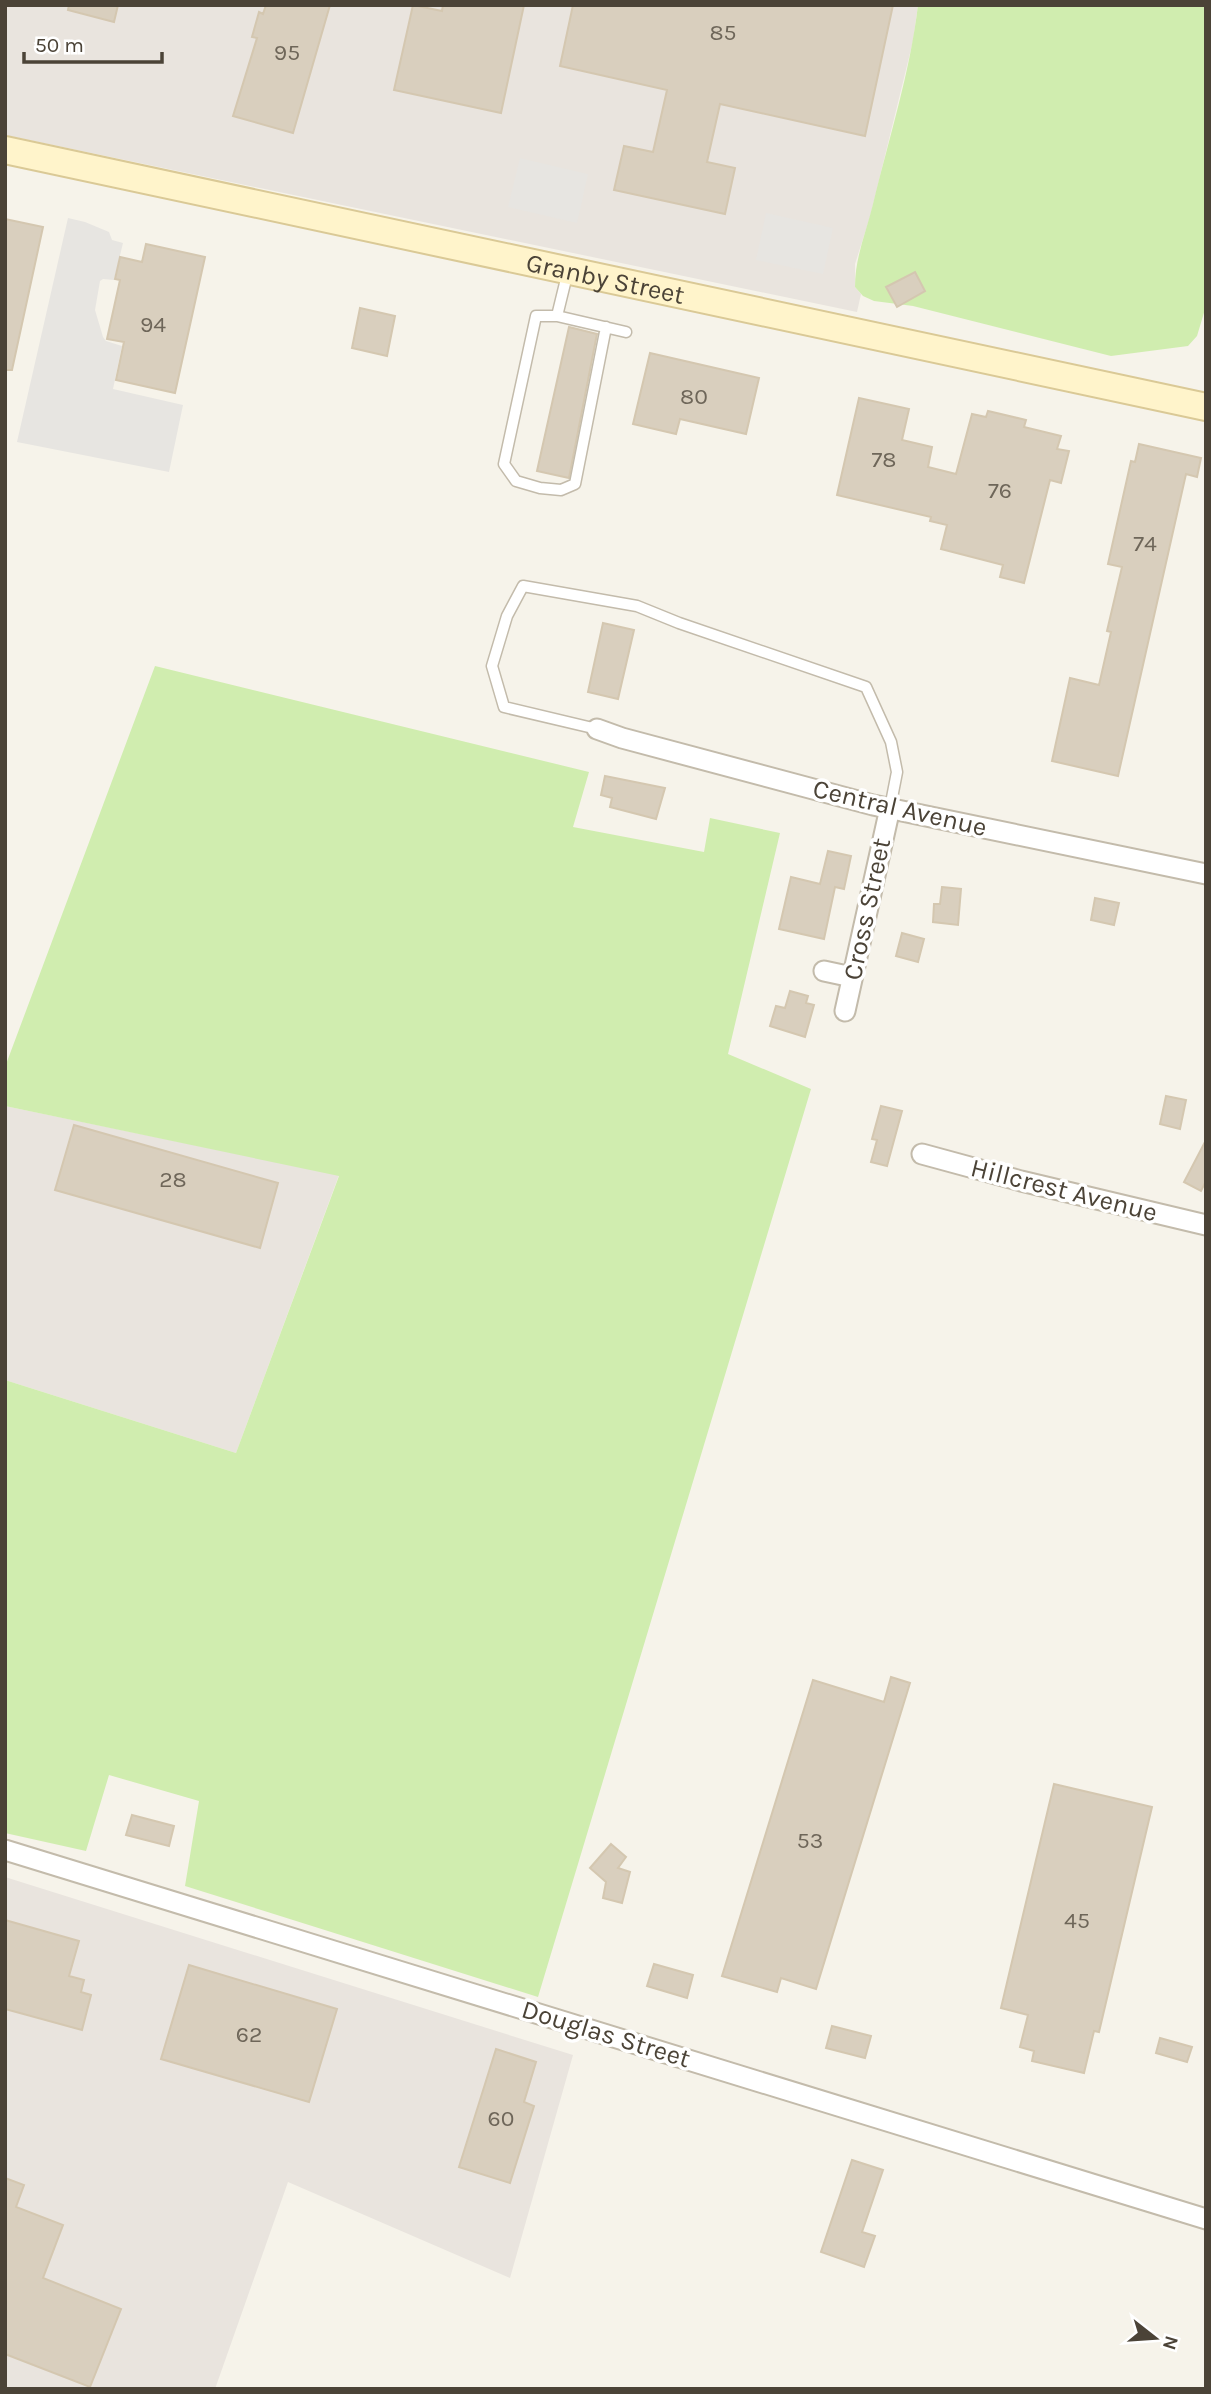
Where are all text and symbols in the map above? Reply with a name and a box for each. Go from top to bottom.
house number: 85 [709,19,737,46]
scale bar [24,21,163,65]
text: 50 m [35,33,84,57]
house number: 95 [274,39,300,66]
street label: Granby Street [523,246,688,311]
house number: 94 [140,311,166,338]
house number: 80 [680,383,708,410]
house number: 78 [872,446,896,473]
house number: 76 [988,477,1012,504]
house number: 74 [1133,530,1157,557]
street label: Central Avenue [810,773,990,843]
street label: Cross Street [837,835,897,983]
street label: Hillcrest Avenue [968,1152,1160,1228]
house number: 28 [159,1166,187,1193]
house number: 53 [797,1827,823,1854]
house number: 45 [1064,1907,1090,1934]
street label: Douglas Street [518,1994,694,2074]
house number: 62 [236,2021,262,2048]
house number: 60 [488,2105,514,2132]
north arrow [1120,2303,1190,2373]
text: N [1158,2333,1183,2352]

